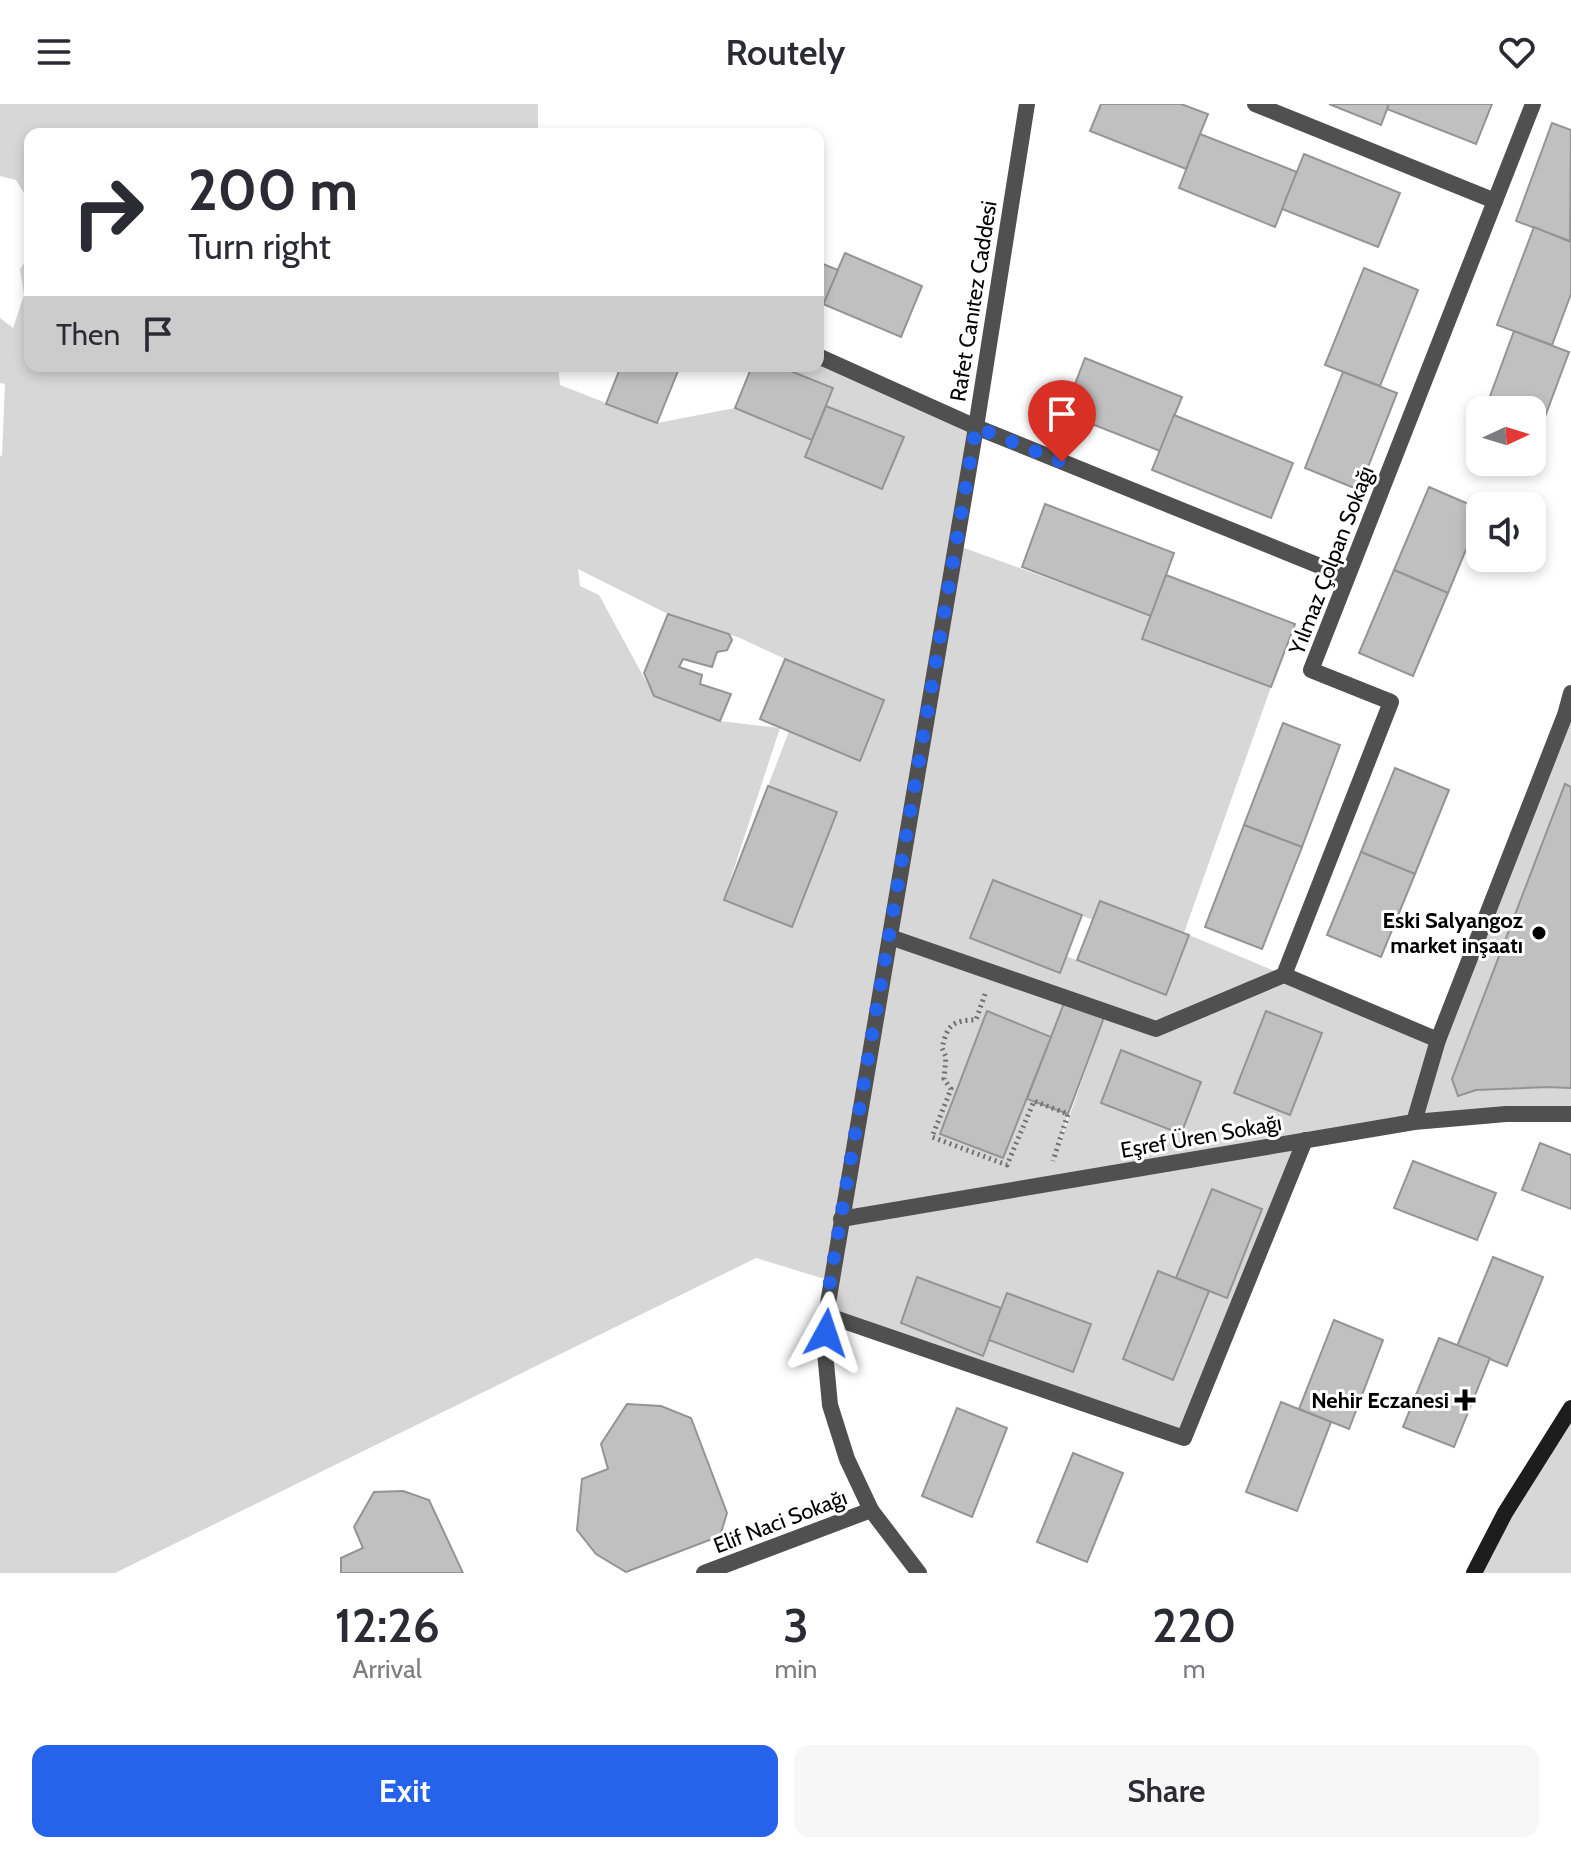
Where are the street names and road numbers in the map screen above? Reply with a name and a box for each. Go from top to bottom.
street label: Rafet Canıtez Caddesi [944,199,1003,403]
street label: Yılmaz Çolpan Sokağı [1283,462,1380,659]
street label: Eşref Üren Sokağı [1118,1109,1284,1164]
street label: Elif Naci Sokağı [710,1484,851,1559]

